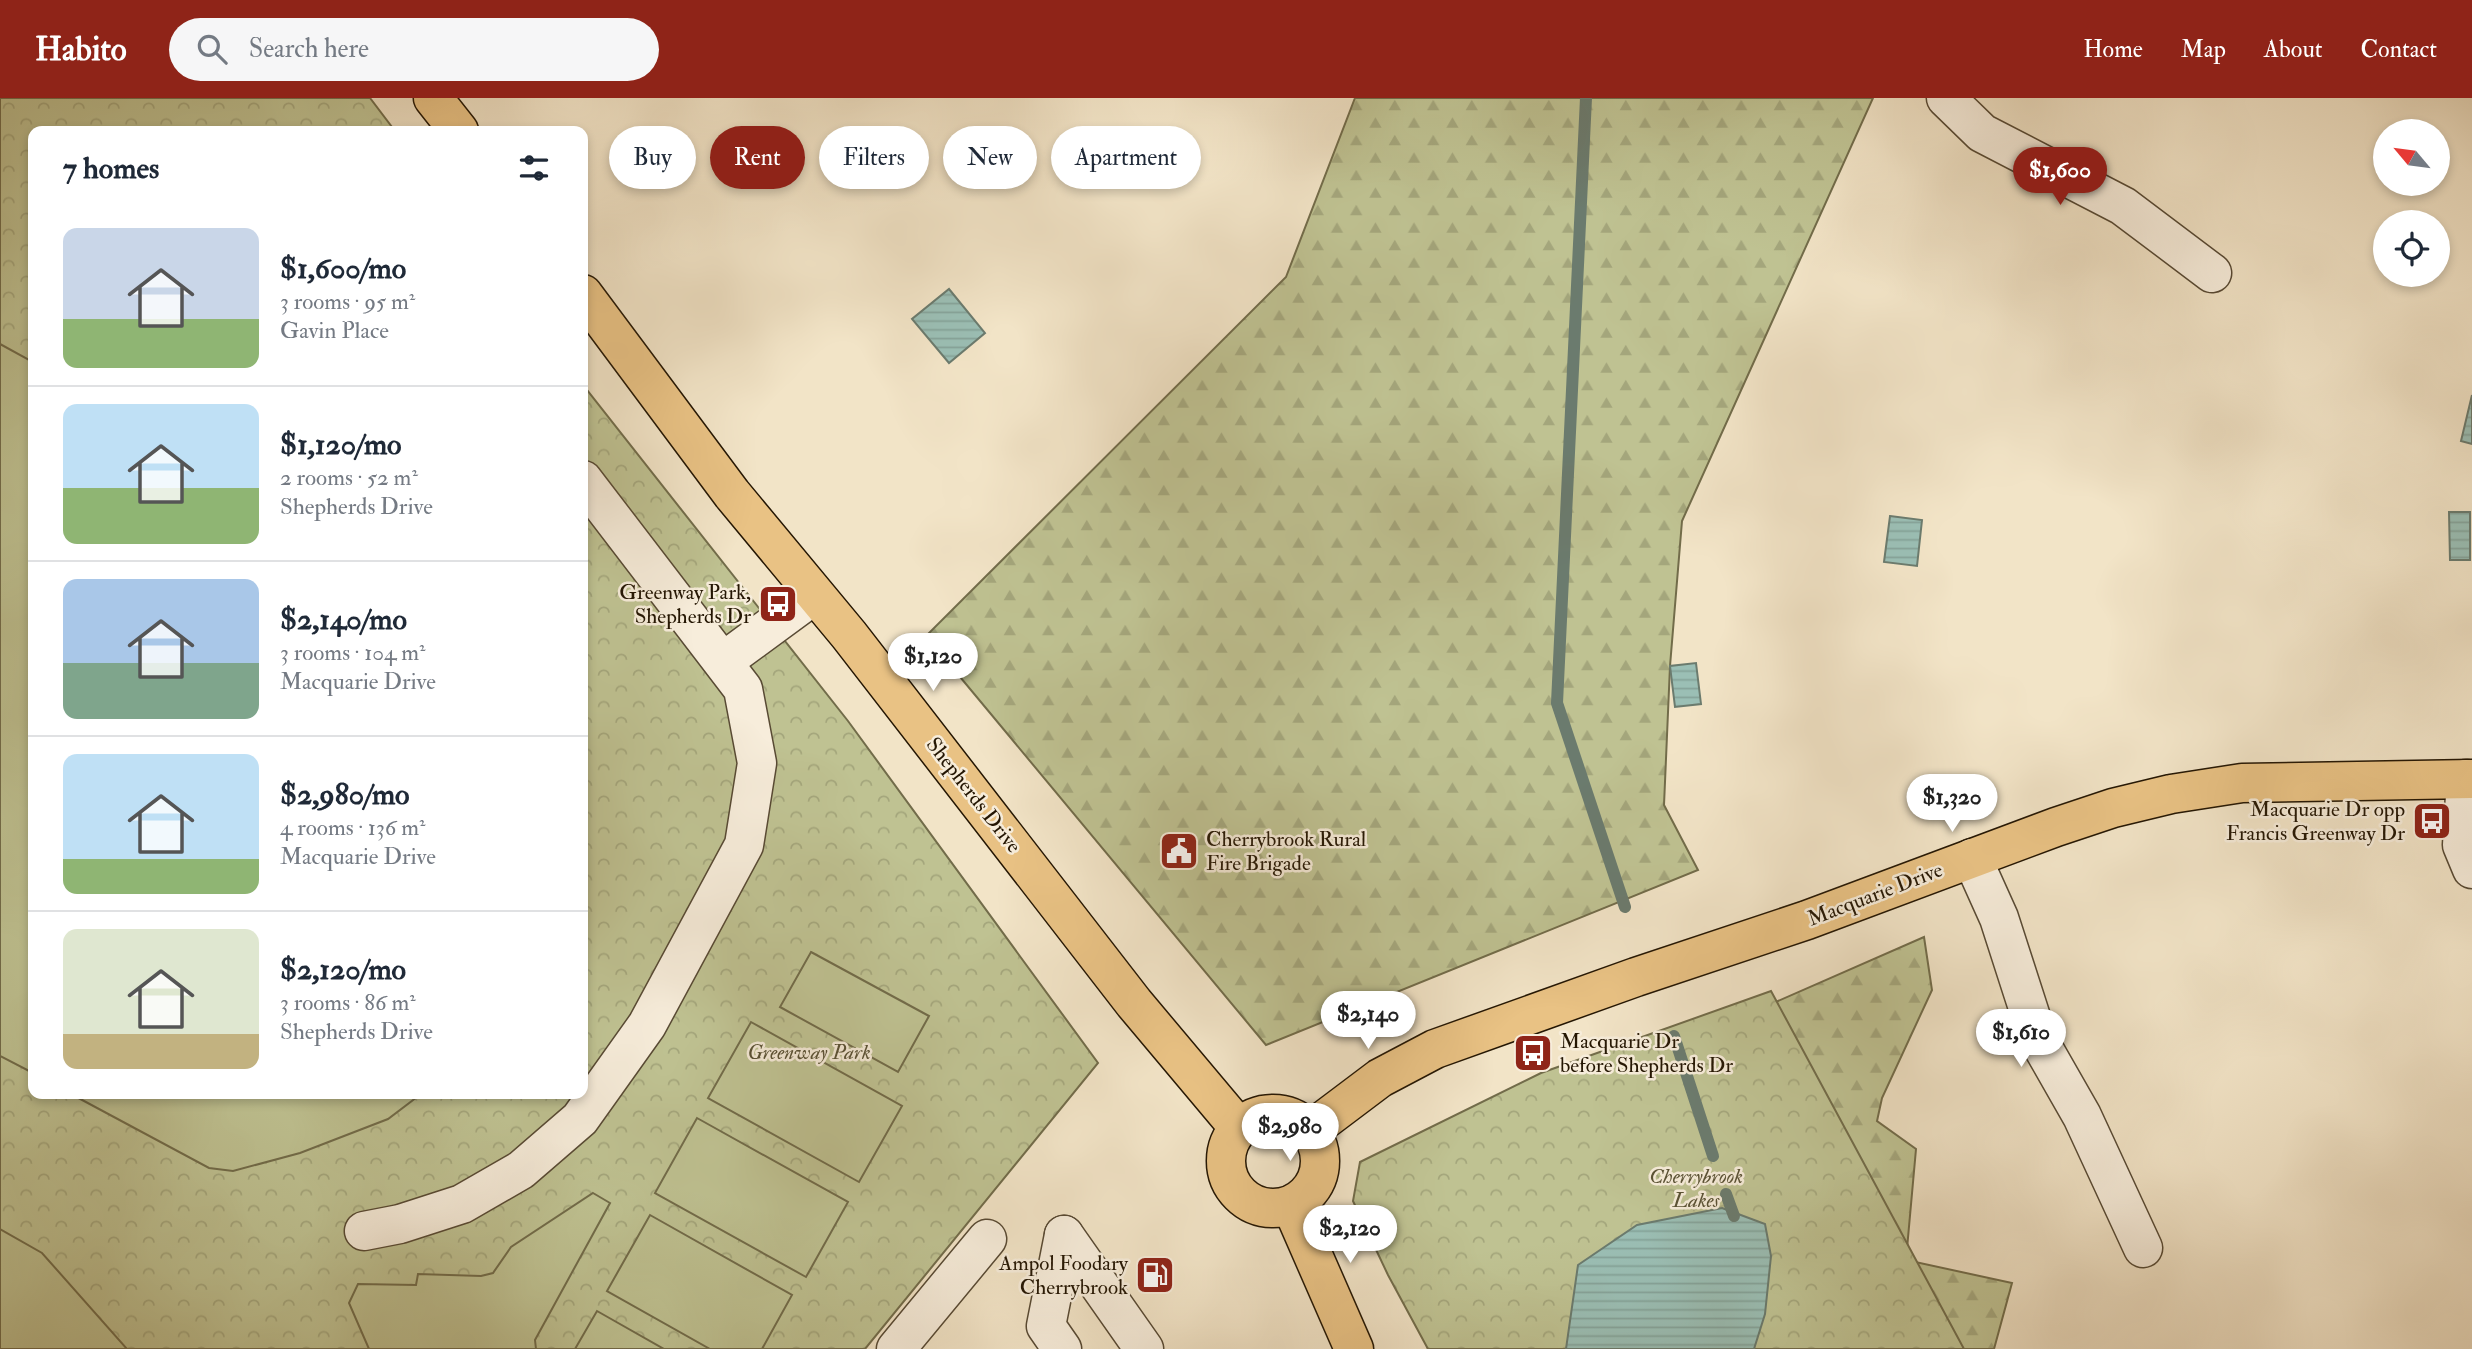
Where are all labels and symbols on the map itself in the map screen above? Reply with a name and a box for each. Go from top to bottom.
north arrow [2373,119,2450,196]
pin: $1,600 [2003,148,2117,207]
place label: Greenway Park, Shepherds Dr [619,579,751,630]
bus stop icon: Greenway Park, Shepherds Dr [757,583,799,625]
pin: $1,120 [876,634,990,693]
street label: Shepherds Drive [920,732,1027,859]
pin: $1,320 [1895,774,2009,834]
place label: Macquarie Dr opp Francis Greenway Dr [2226,796,2405,847]
bus stop icon: Macquarie Dr opp Francis Greenway Dr [2411,800,2453,842]
place label: Cherrybrook Rural Fire Brigade [1206,826,1367,877]
public building icon: Cherrybrook Rural Fire Brigade [1158,830,1200,872]
street label: Macquarie Drive [1804,856,1947,933]
pin: $2,140 [1311,992,1425,1051]
pin: $1,610 [1964,1010,2078,1069]
place label: Macquarie Dr before Shepherds Dr [1560,1028,1733,1079]
bus stop icon: Macquarie Dr before Shepherds Dr [1512,1032,1554,1074]
park label: Greenway Park [747,1039,871,1066]
pin: $2,980 [1233,1104,1347,1163]
park label: Cherrybrook Lakes [1649,1163,1743,1214]
pin: $2,120 [1293,1206,1407,1265]
place label: Ampol Foodary Cherrybrook [998,1250,1129,1301]
fuel station icon: Ampol Foodary Cherrybrook [1134,1254,1176,1296]

